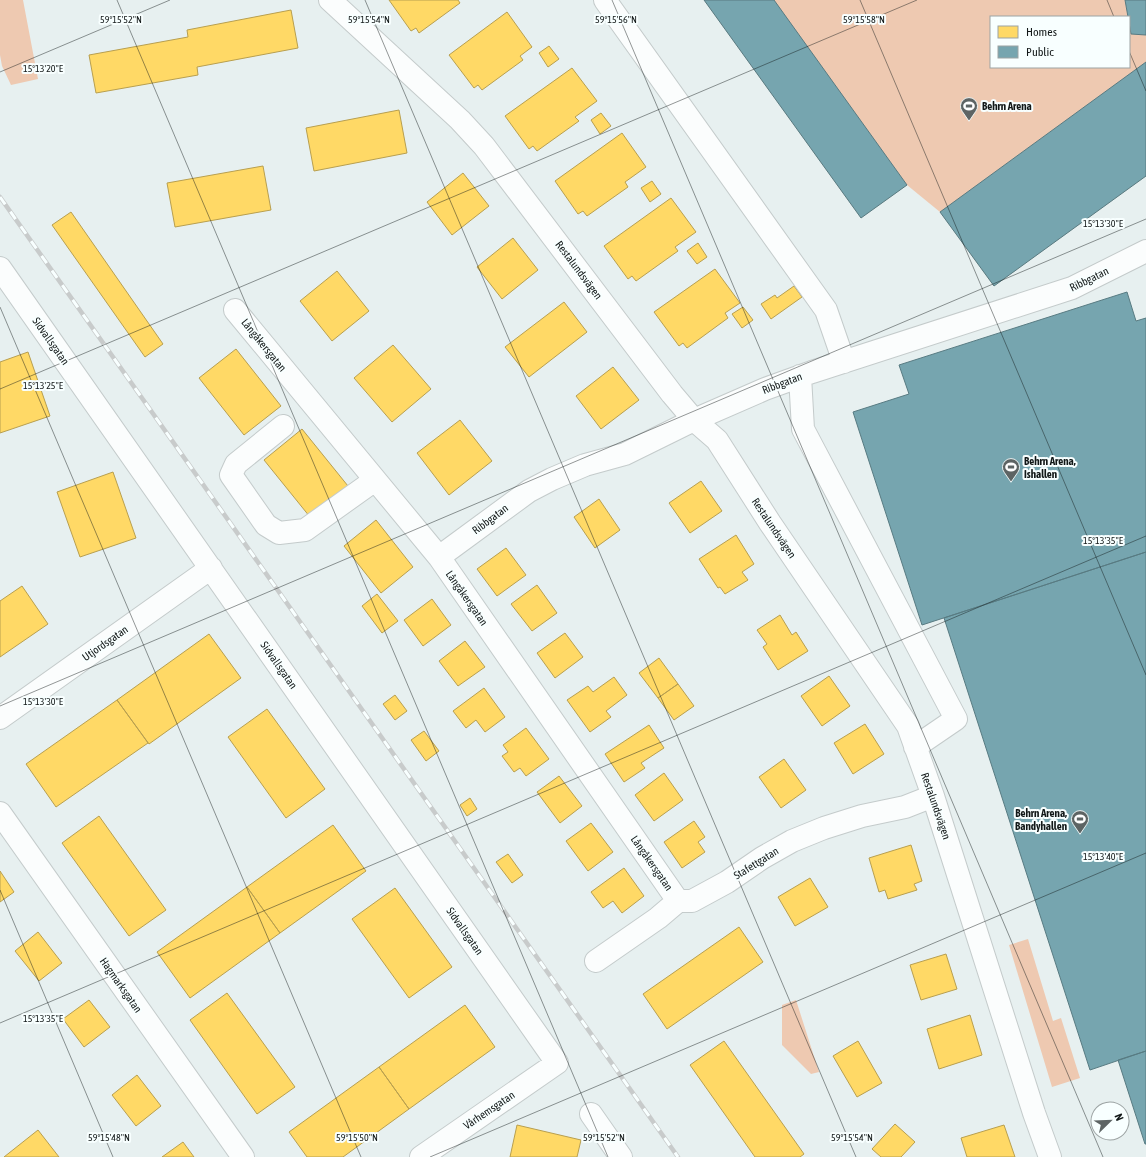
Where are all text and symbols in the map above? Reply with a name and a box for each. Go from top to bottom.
text: 59°15'52"N [100,14,142,25]
text: 59°15'54"N [348,14,390,25]
text: 59°15'56"N [595,14,637,25]
text: 59°15'58"N [843,14,885,25]
legend [990,16,1130,68]
text: Homes [1026,25,1057,39]
text: Public [1026,45,1054,59]
text: 15°13'20"E [23,63,64,74]
sports icon: Behrn Arena [959,96,979,121]
place label: Behrn Arena [982,100,1032,112]
text: 15°13'30"E [1083,218,1124,229]
street label: Restalundsvägen [553,239,605,301]
street label: Ribbgatan [1068,264,1110,294]
street label: Sidvallsgatan [30,315,72,367]
street label: Långåkersgatan [239,316,289,374]
street label: Ribbgatan [760,370,804,396]
text: 15°13'25"E [23,380,64,391]
place label: Behrn Arena, Ishallen [1024,455,1076,480]
sports icon: Behrn Arena, Ishallen [1001,457,1021,482]
street label: Restalundsvägen [750,496,798,560]
street label: Ribbgatan [470,502,510,536]
text: 15°13'35"E [1083,535,1124,546]
street label: Långåkersgatan [444,568,490,628]
street label: Utjordsgatan [80,623,130,663]
street label: Sidvallsgatan [258,639,300,691]
text: 15°13'30"E [23,696,64,707]
street label: Restalundsvägen [919,771,953,841]
place label: Behrn Arena, Bandyhallen [1015,807,1067,832]
sports icon: Behrn Arena, Bandyhallen [1070,809,1090,834]
street label: Långåkersgatan [629,833,675,893]
street label: Stafettgatan [731,845,781,881]
text: 15°13'40"E [1083,851,1124,862]
street label: Sidvallsgatan [444,905,486,957]
street label: Hagmarksgatan [98,955,144,1015]
text: 15°13'35"E [23,1013,64,1024]
street label: Vårhemsgatan [461,1089,517,1131]
north arrow [1090,1101,1130,1141]
text: N [1112,1112,1126,1122]
text: 59°15'48"N [88,1132,130,1143]
text: 59°15'50"N [336,1132,378,1143]
text: 59°15'52"N [583,1132,625,1143]
text: 59°15'54"N [831,1132,873,1143]

